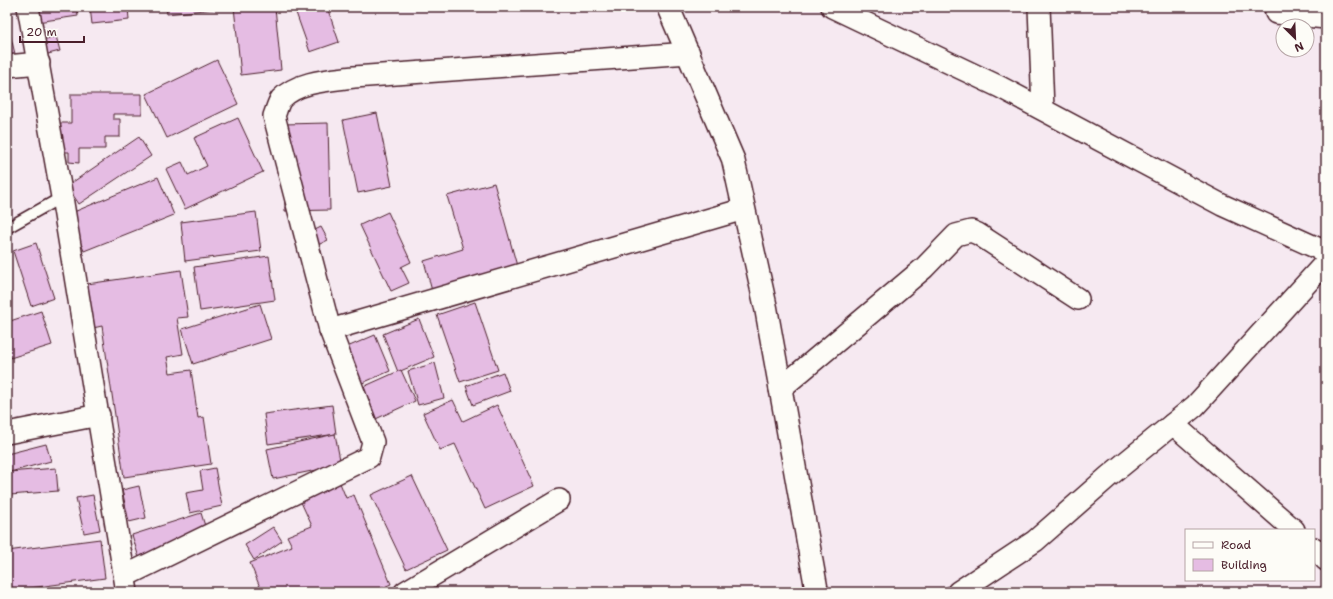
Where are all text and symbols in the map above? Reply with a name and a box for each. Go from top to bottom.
scale bar [20,18,84,44]
north arrow [1275,18,1315,58]
text: 20 m [26,24,57,40]
text: N [1292,38,1306,55]
legend [1185,529,1315,581]
text: Road [1221,537,1252,553]
text: Building [1221,557,1267,573]

